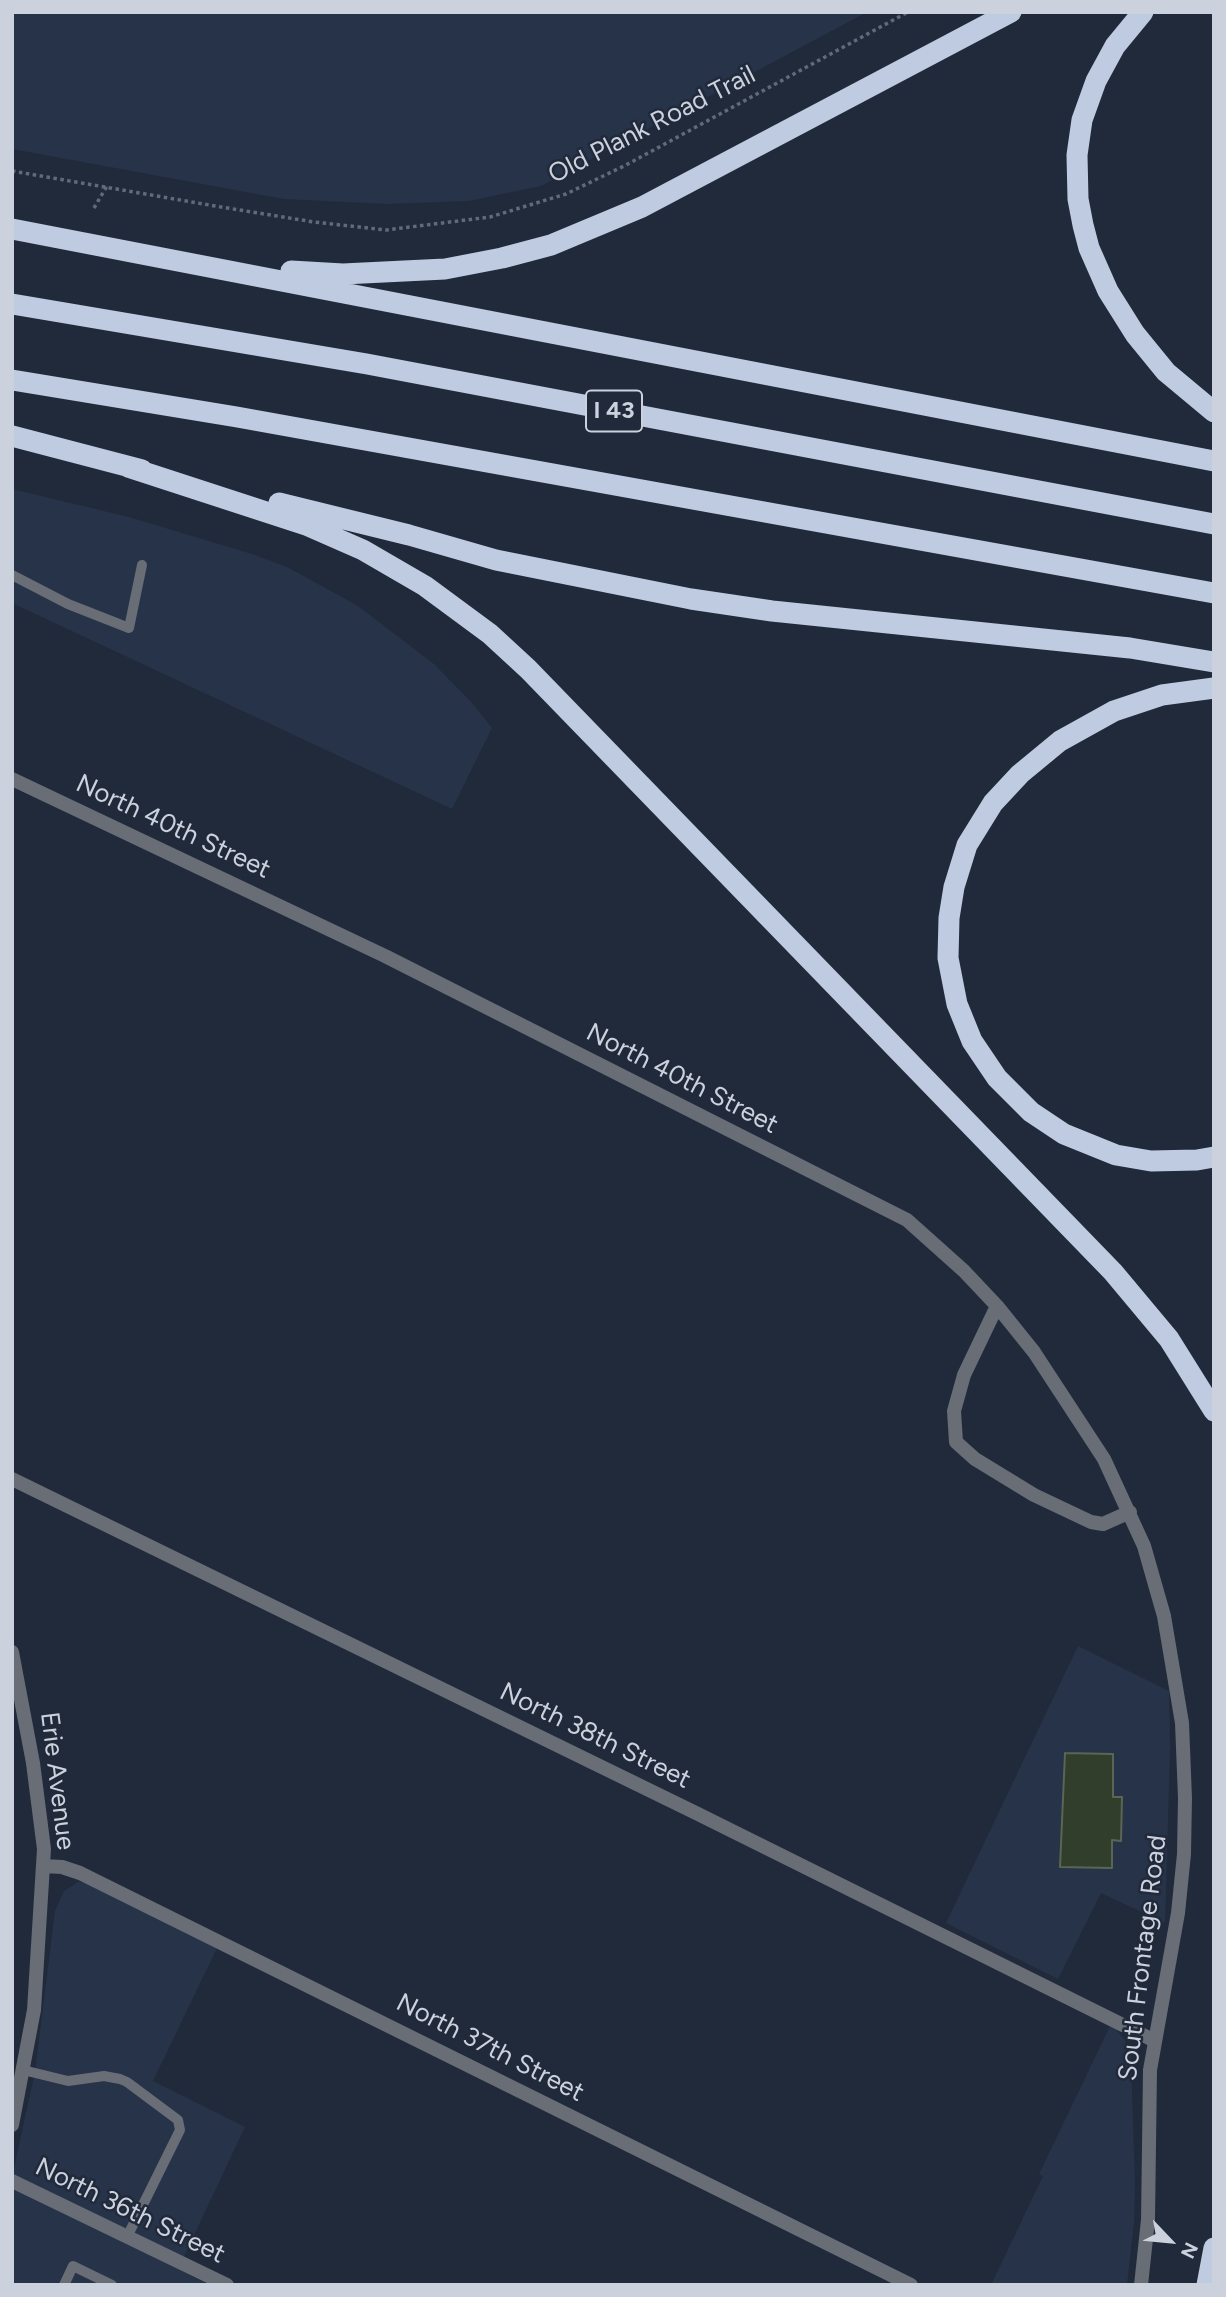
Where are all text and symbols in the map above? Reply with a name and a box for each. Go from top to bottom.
street label: Old Plank Road Trail [543,59,761,191]
road number: I 43 [586,390,642,432]
street label: North 40th Street [71,768,275,886]
street label: North 40th Street [581,1017,783,1141]
street label: North 38th Street [494,1676,696,1796]
street label: Erie Avenue [33,1710,81,1852]
street label: South Frontage Road [1112,1833,1174,2083]
street label: North 37th Street [391,1987,589,2109]
street label: North 36th Street [30,2152,230,2270]
north arrow [1135,2206,1205,2276]
text: N [1176,2239,1203,2262]

